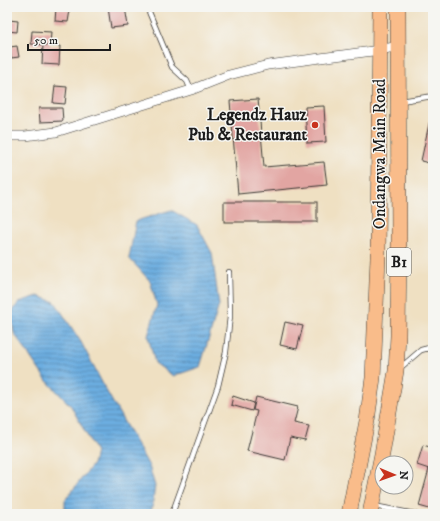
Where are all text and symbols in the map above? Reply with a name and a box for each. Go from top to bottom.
scale bar [28,26,110,52]
text: 50 m [34,33,58,48]
street label: Ondangwa Main Road [369,78,391,229]
place label: Legendz Hauz Pub & Restaurant [188,104,308,146]
marker: Legendz Hauz Pub & Restaurant [310,120,320,130]
road number: B1 [387,248,411,276]
north arrow [374,455,414,495]
text: N [396,471,410,480]

